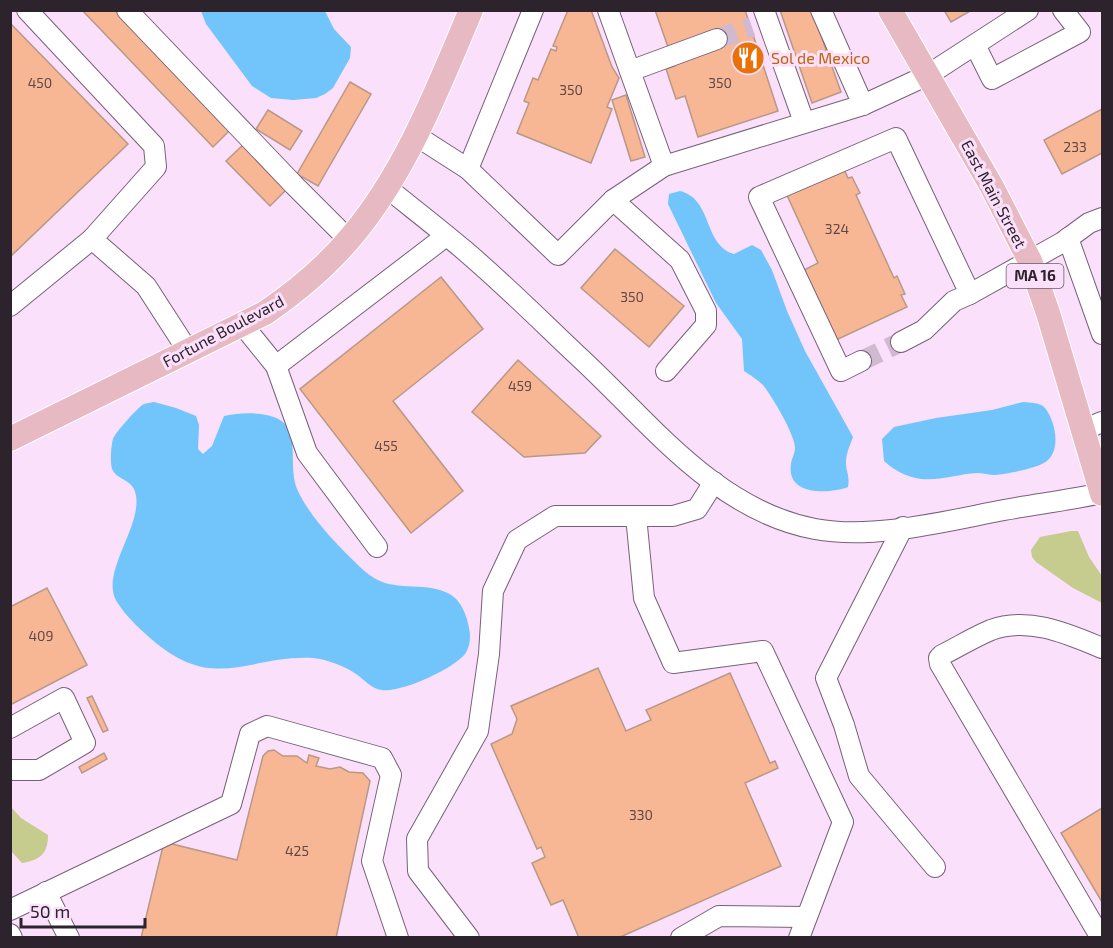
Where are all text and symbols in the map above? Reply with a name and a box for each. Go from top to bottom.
restaurant icon: Sol de Mexico [730,40,766,76]
place label: Sol de Mexico [771,48,870,67]
house number: 450 [28,74,52,91]
house number: 350 [708,74,732,91]
house number: 350 [559,81,583,98]
street label: East Main Street [958,136,1031,251]
house number: 233 [1063,138,1087,155]
house number: 324 [825,220,849,237]
road number: MA 16 [1006,264,1064,288]
house number: 350 [620,288,644,305]
street label: Fortune Boulevard [159,291,287,371]
house number: 459 [508,377,532,394]
house number: 455 [374,437,398,454]
house number: 409 [28,627,54,644]
house number: 330 [629,806,653,823]
house number: 425 [285,842,309,859]
scale bar [21,891,146,929]
text: 50 m [30,900,70,922]

